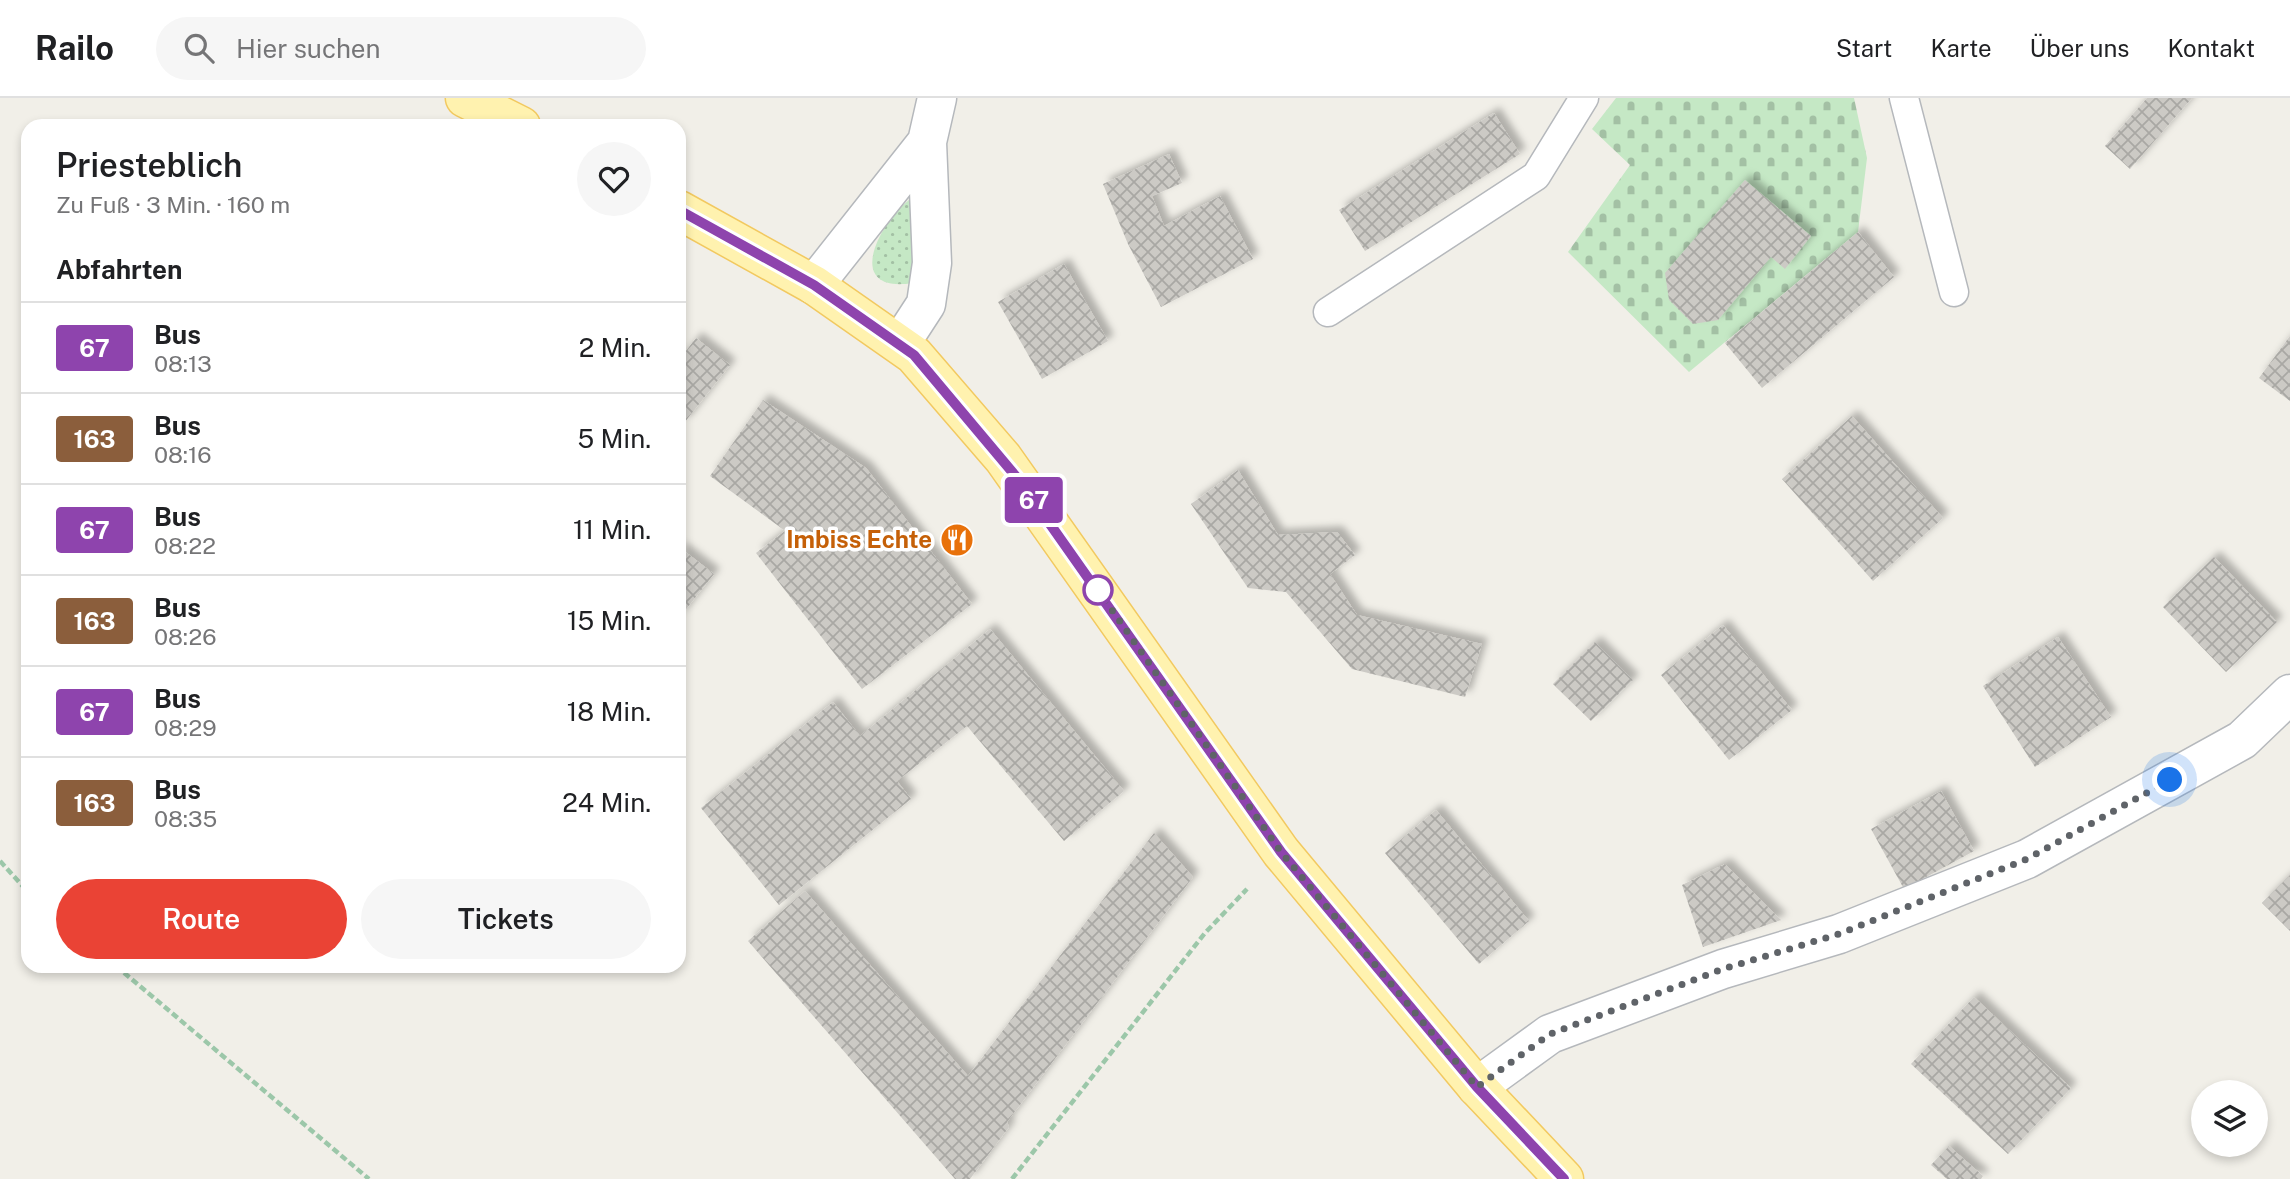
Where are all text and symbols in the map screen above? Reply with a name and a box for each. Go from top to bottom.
search box [156,17,646,80]
text: Railo [35,29,114,67]
icon: search [180,29,218,67]
text: Hier suchen [236,33,381,64]
text: Start [1836,34,1892,62]
text: Karte [1930,34,1992,62]
text: Über uns [2030,34,2129,62]
text: Kontakt [2167,34,2255,62]
button: heart [577,142,651,216]
text: Priesteblich [56,146,242,184]
text: Zu Fuß · 3 Min. · 160 m [56,191,290,218]
text: Abfahrten [56,254,182,285]
text: Bus [154,319,201,350]
text: 2 Min. [579,332,651,363]
text: 67 [79,334,110,362]
text: 08:13 [154,350,212,377]
text: Bus [154,410,201,441]
text: 5 Min. [578,423,651,454]
text: 163 [73,425,116,453]
text: 08:16 [154,441,212,468]
line badge: 67 [1002,477,1066,523]
text: 67 [1019,486,1049,514]
text: Bus [154,501,201,532]
text: 11 Min. [573,514,651,545]
text: 67 [79,516,110,544]
restaurant icon: Imbiss Echte [938,521,976,559]
place label: Imbiss Echte [786,525,932,553]
text: 08:22 [154,532,216,559]
unlabelled marker [1083,575,1113,605]
text: Bus [154,592,201,623]
text: 15 Min. [567,605,651,636]
text: 163 [73,607,116,635]
text: 08:26 [154,623,217,650]
text: Bus [154,683,201,714]
text: 18 Min. [567,696,651,727]
text: 67 [79,698,110,726]
text: 08:29 [154,714,217,741]
your location [2152,762,2187,797]
text: Bus [154,774,201,805]
text: 24 Min. [562,787,651,818]
text: 163 [73,789,116,817]
text: 08:35 [154,805,217,832]
button: Route [56,879,347,959]
button: Tickets [361,879,651,959]
map controls [2191,1080,2268,1157]
button: layers [2191,1080,2268,1157]

